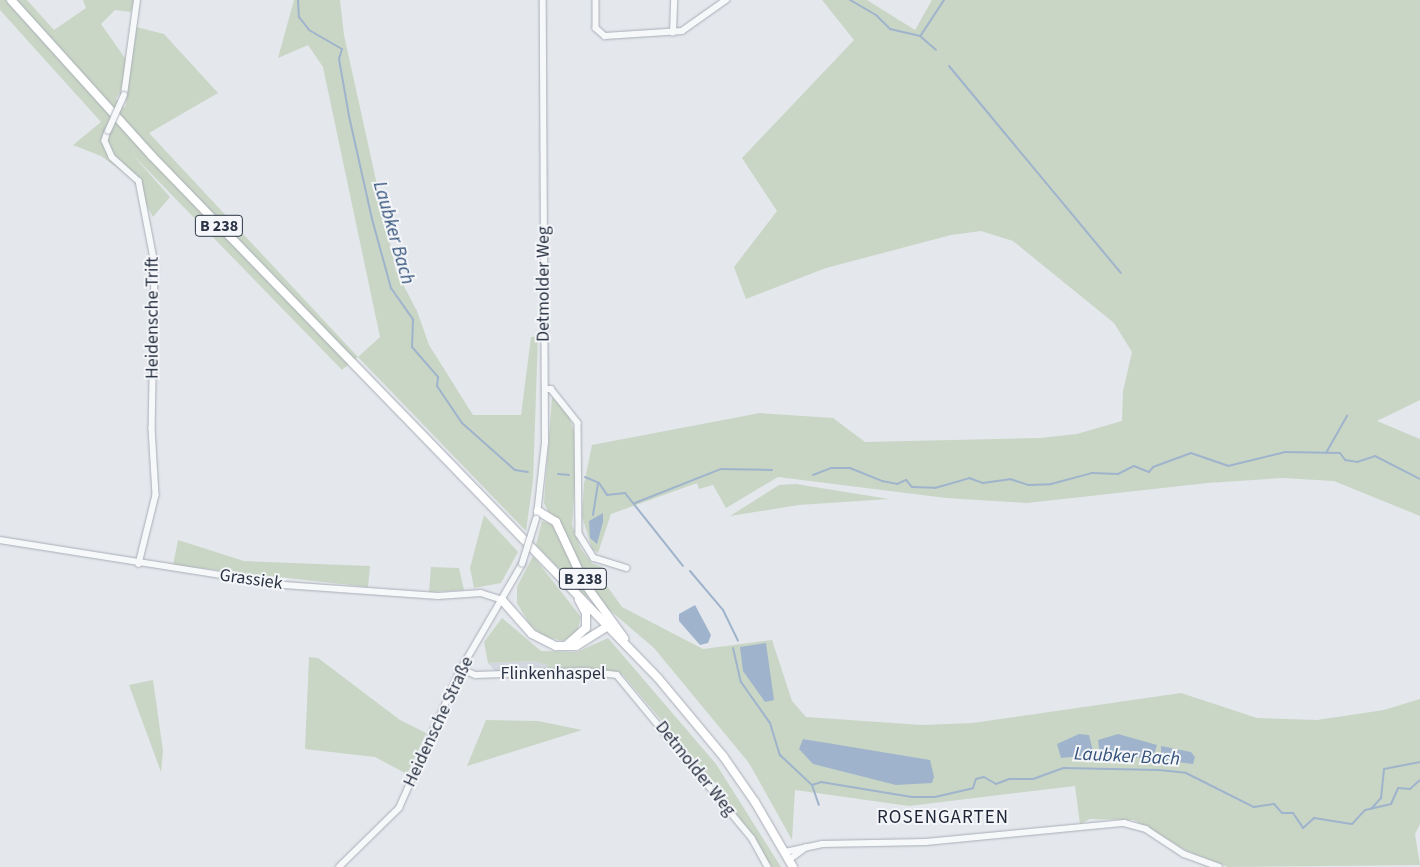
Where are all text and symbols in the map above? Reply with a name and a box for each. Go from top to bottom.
water label: Laubker Bach [367,179,419,287]
road number: B 238 [194,212,244,240]
street label: Detmolder Weg [533,226,555,342]
street label: Heidensche Trift [142,257,164,379]
street label: Grassiek [218,565,284,595]
road number: B 238 [558,566,608,592]
street label: Heidensche Straße [399,653,479,791]
street label: Flinkenhaspel [500,663,606,685]
street label: Detmolder Weg [650,717,740,821]
water label: Laubker Bach [1073,743,1181,771]
district label: ROSENGARTEN [876,807,1010,829]

